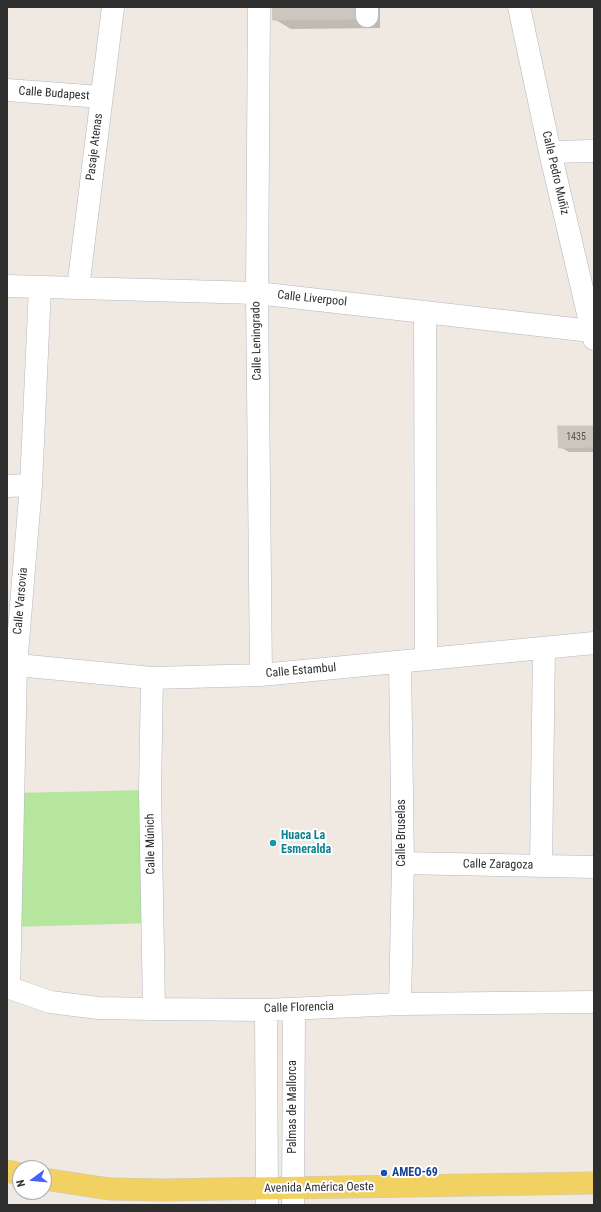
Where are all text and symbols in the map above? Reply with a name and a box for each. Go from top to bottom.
street label: Calle Budapest [18,84,90,104]
street label: Pasaje Atenas [84,113,106,181]
street label: Calle Pedro Muñiz [538,130,572,216]
street label: Calle Liverpool [276,288,348,310]
street label: Calle Leningrado [249,301,265,381]
house number: 1435 [566,431,586,443]
street label: Calle Varsovia [11,567,31,635]
street label: Calle Estambul [265,661,337,681]
street label: Calle Bruselas [395,799,409,867]
street label: Calle Múnich [143,813,159,875]
place label: Huaca La Esmeralda [281,829,331,857]
marker: Huaca La Esmeralda [268,838,278,848]
street label: Calle Zaragoza [463,857,533,873]
street label: Calle Florencia [264,1000,334,1016]
street label: Palmas de Mallorca [286,1060,300,1154]
north arrow [12,1160,52,1200]
place label: AMEO-69 [392,1166,438,1180]
marker: AMEO-69 [379,1168,389,1178]
text: N [14,1178,28,1188]
street label: Avenida América Oeste [264,1180,374,1196]

